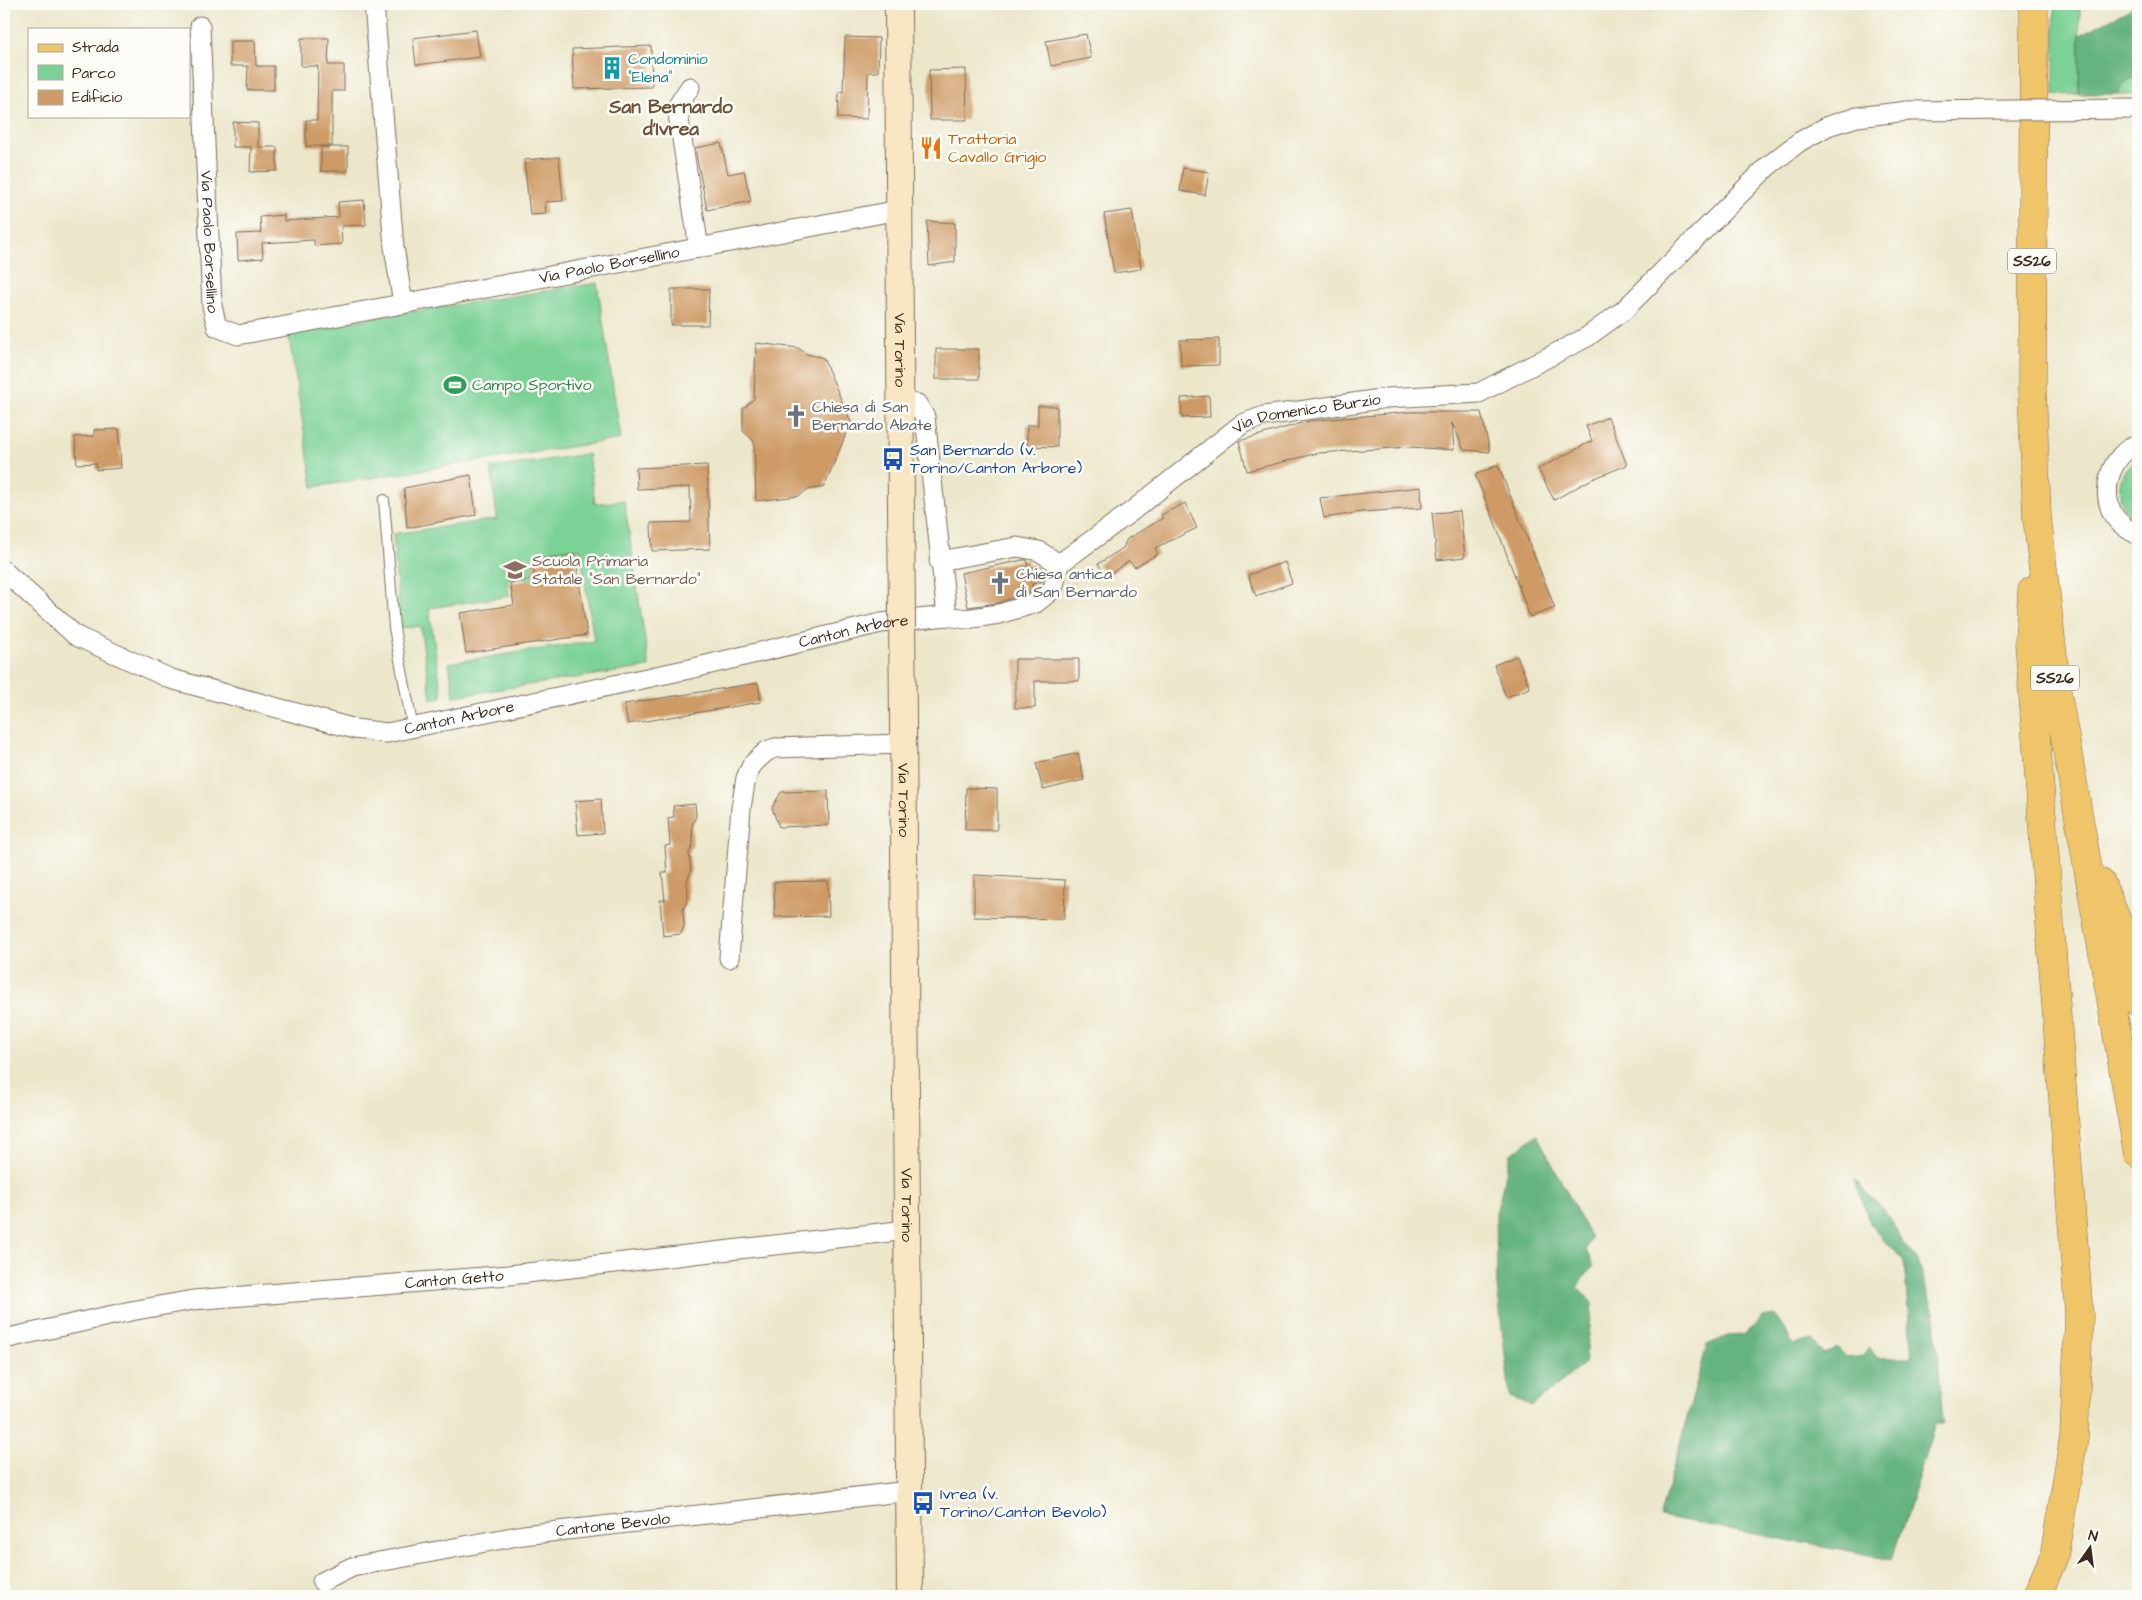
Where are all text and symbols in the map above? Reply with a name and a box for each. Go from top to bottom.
legend [28,28,190,118]
text: Strada [72,37,119,58]
place label: Condominio "Elena" [628,48,708,88]
building icon: Condominio "Elena" [599,55,625,81]
text: Parco [72,63,116,84]
text: Edificio [72,87,123,108]
district label: San Bernardo d'Ivrea [608,94,733,143]
place label: Trattoria Cavallo Grigio [948,128,1046,169]
restaurant icon: Trattoria Cavallo Grigio [918,135,944,161]
street label: Via Paolo Borsellino [195,170,224,315]
street label: Via Paolo Borsellino [537,241,681,289]
road number: SS26 [2008,248,2056,274]
street label: Via Torino [889,313,911,387]
sports icon: Campo Sportivo [442,372,468,398]
place label: Campo Sportivo [472,374,591,396]
street label: Via Domenico Burzio [1227,388,1382,439]
place label: Chiesa di San Bernardo Abate [812,396,932,436]
church icon: Chiesa di San Bernardo Abate [783,403,809,429]
place label: San Bernardo (v. Torino/Canton Arbore) [910,439,1082,479]
bus stop icon: San Bernardo (v. Torino/Canton Arbore) [880,446,906,472]
place label: Scuola Primaria Statale "San Bernardo" [532,550,701,590]
school or university icon: Scuola Primaria Statale "San Bernardo" [502,557,528,583]
place label: Chiesa antica di San Bernardo [1016,563,1137,603]
church icon: Chiesa antica di San Bernardo [987,570,1013,596]
street label: Canton Arbore [796,609,910,653]
road number: SS26 [2031,666,2079,690]
street label: Canton Arbore [402,695,517,740]
street label: Via Torino [892,763,915,837]
street label: Via Torino [896,1168,918,1242]
street label: Canton Getto [404,1264,504,1294]
place label: Ivrea (v. Torino/Canton Bevolo) [940,1483,1107,1523]
bus stop icon: Ivrea (v. Torino/Canton Bevolo) [910,1490,936,1516]
street label: Cantone Bevolo [555,1507,671,1542]
north arrow [2064,1522,2114,1572]
text: N [2086,1526,2100,1547]

